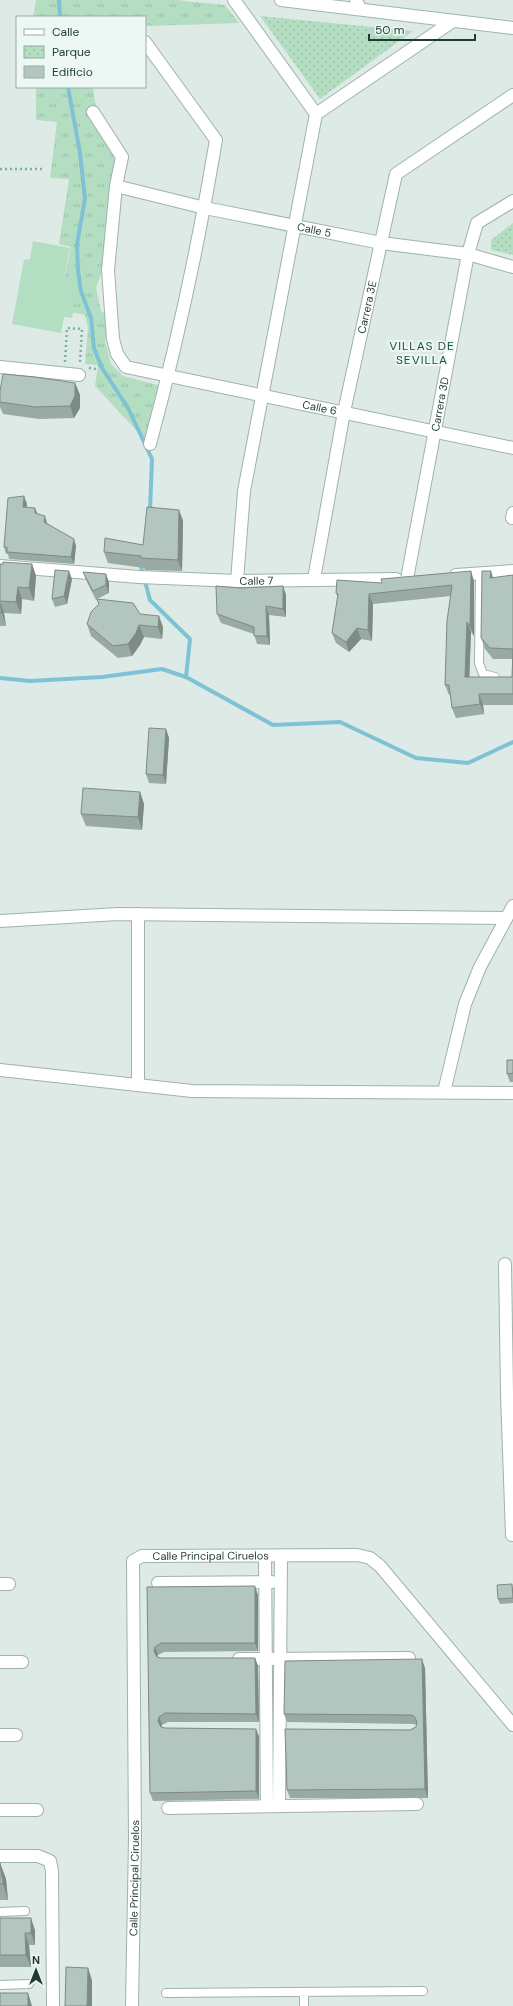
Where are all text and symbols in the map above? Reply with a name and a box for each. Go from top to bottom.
legend [16,16,146,88]
scale bar [369,16,475,42]
text: 50 m [375,22,404,38]
text: Calle [52,24,79,40]
text: Parque [52,44,91,60]
text: Edificio [52,64,93,80]
street label: Calle 5 [296,219,333,240]
street label: Carrera 3E [354,279,379,335]
district label: VILLAS DE SEVILLA [389,338,455,368]
street label: Carrera 3D [428,375,452,432]
street label: Calle 6 [301,397,338,418]
street label: Calle 7 [239,574,274,588]
street label: Calle Principal Ciruelos [152,1548,269,1563]
street label: Calle Principal Ciruelos [126,1820,142,1936]
north arrow [16,1950,56,1990]
text: N [32,1953,40,1967]

